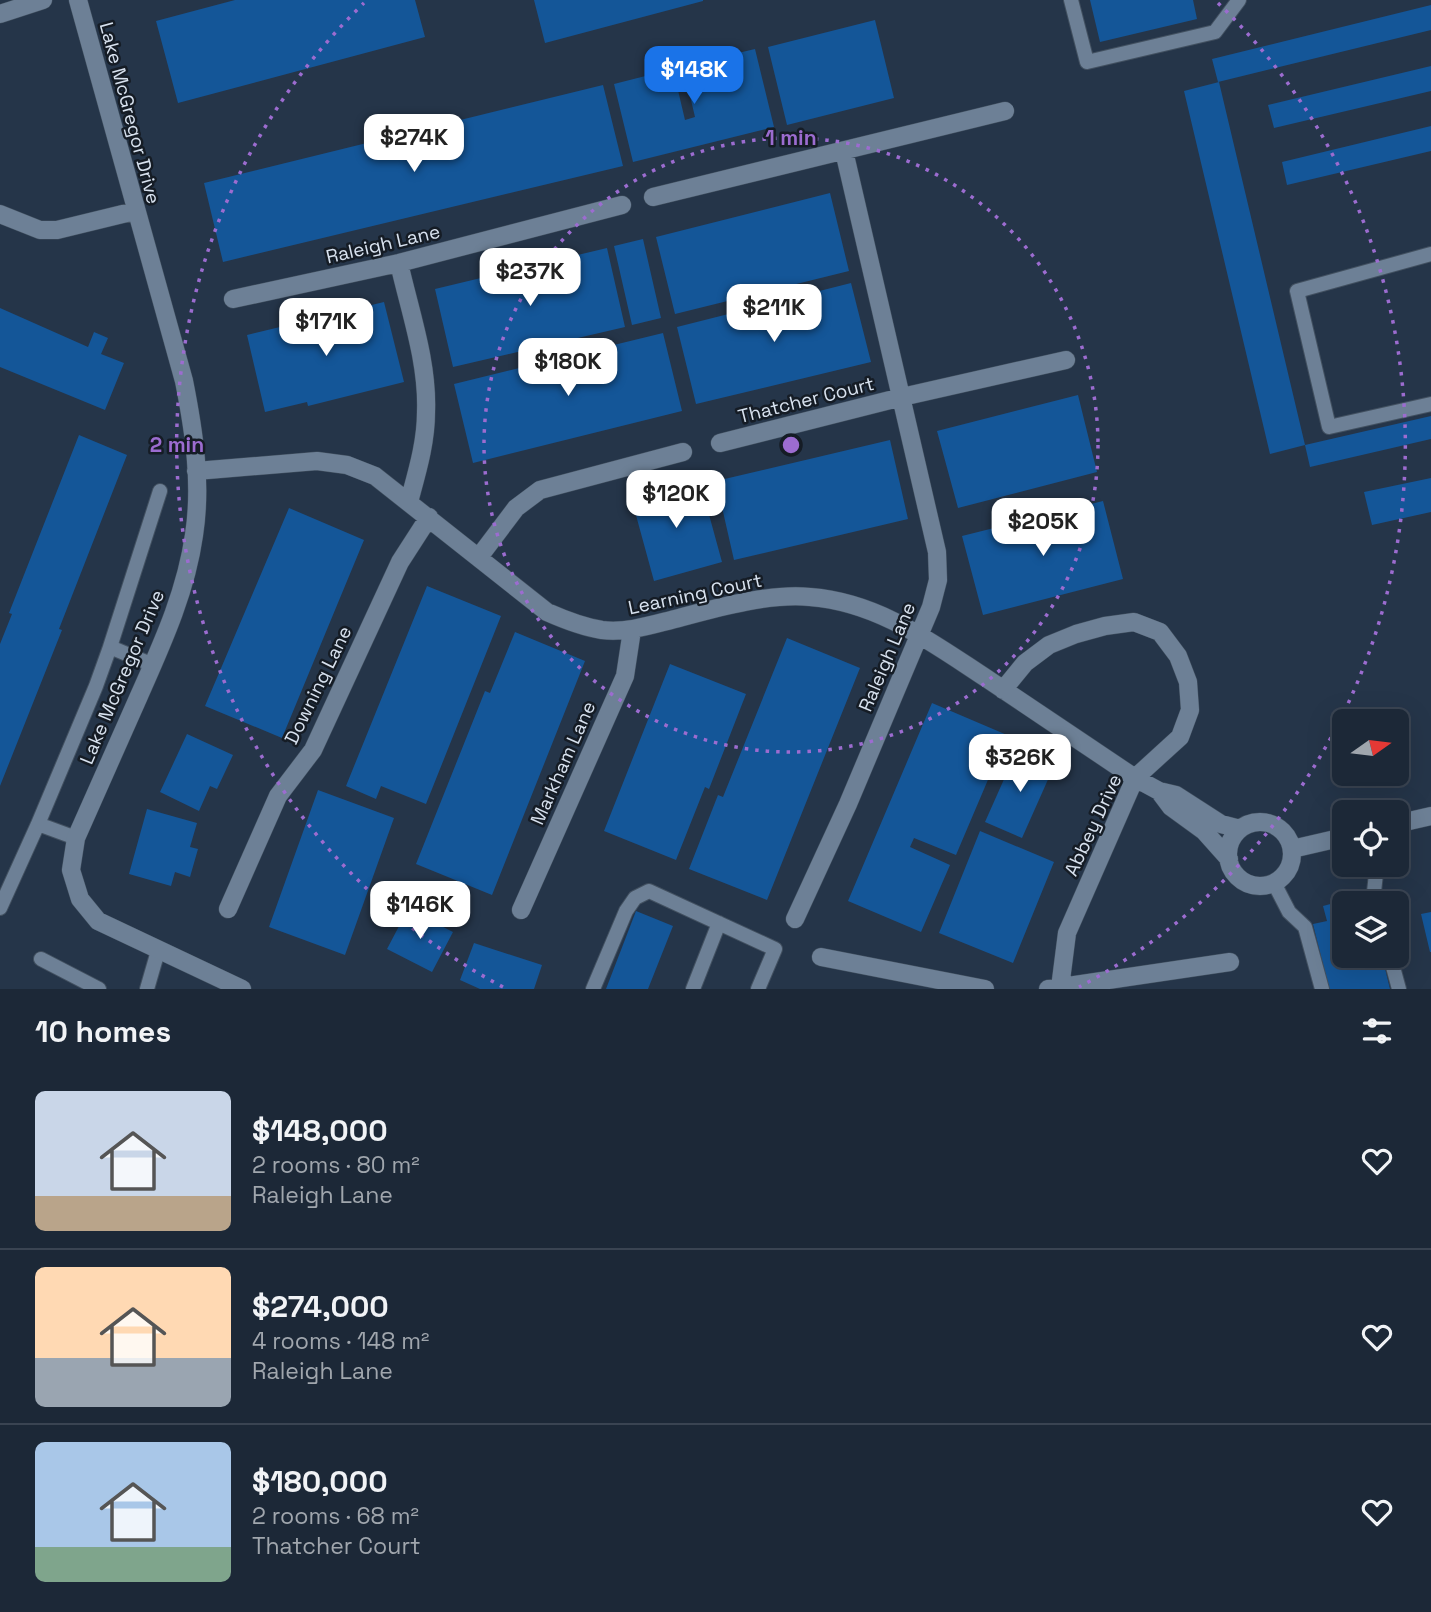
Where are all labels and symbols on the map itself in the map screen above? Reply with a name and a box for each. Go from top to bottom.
street label: Lake McGregor Drive [94,19,166,207]
pin: $148K [645,46,743,106]
pin: $274K [365,114,463,174]
text: 1 min [765,124,817,151]
street label: Raleigh Lane [323,219,443,269]
pin: $237K [481,248,579,308]
pin: $211K [725,284,823,344]
pin: $171K [277,298,375,358]
pin: $180K [519,338,617,398]
street label: Thatcher Court [735,371,877,429]
text: 2 min [150,431,204,458]
centre of rings [779,433,803,457]
pin: $120K [627,470,725,530]
pin: $205K [994,498,1092,558]
street label: Learning Court [626,568,764,620]
street label: Lake McGregor Drive [74,586,170,768]
street label: Raleigh Lane [853,599,921,715]
street label: Downing Lane [279,622,357,748]
street label: Markham Lane [525,697,601,829]
north arrow [1332,709,1409,786]
pin: $326K [971,734,1069,794]
street label: Abbey Drive [1058,770,1128,880]
pin: $146K [371,881,469,941]

